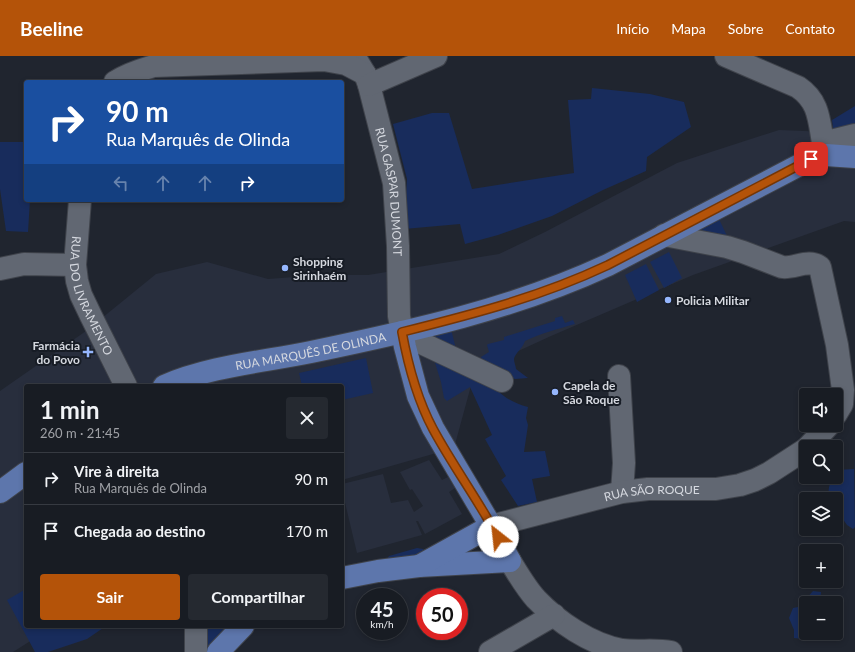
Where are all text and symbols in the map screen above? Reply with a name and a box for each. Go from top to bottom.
text: Beeline [20,17,83,40]
text: Início [616,20,649,37]
text: Mapa [671,20,706,37]
text: Sobre [728,20,763,37]
text: Contato [785,20,835,37]
text: 90 m [106,94,169,128]
icon: right [40,96,92,148]
street label: RUA GASPAR DUMONT [373,126,406,256]
text: Rua Marquês de Olinda [106,128,290,150]
pin [794,142,828,176]
icon: arrive [800,148,822,170]
icon: left [110,172,132,194]
icon: ahead [152,172,174,194]
icon: ahead [194,172,216,194]
icon: right [236,172,258,194]
street label: RUA DO LIVRAMENTO [67,235,117,358]
place label: Shopping Sirinhaém [293,254,346,283]
marker: Shopping Sirinhaém [280,263,290,273]
place label: Policia Militar [676,293,750,308]
marker: Policia Militar [663,295,673,305]
street label: RUA MARQUÊS DE OLINDA [234,328,388,373]
place label: Farmácia do Povo [32,338,80,367]
marker: Farmácia do Povo [83,347,93,357]
place label: Capela de São Roque [563,378,620,407]
marker: Capela de São Roque [550,387,560,397]
map controls [799,388,843,640]
button: sound [799,388,843,432]
text: 1 min [40,395,100,424]
button: close [286,397,328,439]
text: 260 m · 21:45 [40,425,120,441]
button: search [799,440,843,484]
text: Vire à direita [74,462,159,480]
icon: right [40,468,62,490]
text: 90 m [294,470,328,488]
text: Rua Marquês de Olinda [74,480,207,496]
street label: RUA SÃO ROQUE [602,482,700,504]
button: layers [799,492,843,536]
position arrow [477,516,519,558]
icon: arrive [40,520,62,542]
text: Chegada ao destino [74,522,205,540]
text: 170 m [286,522,328,540]
button: + [799,544,843,588]
button: Sair [40,574,180,620]
button: Compartilhar [188,574,328,620]
speed limit sign: 50 [416,588,468,640]
button: − [799,596,843,640]
text: 45 [370,597,394,621]
text: km/h [370,618,394,630]

